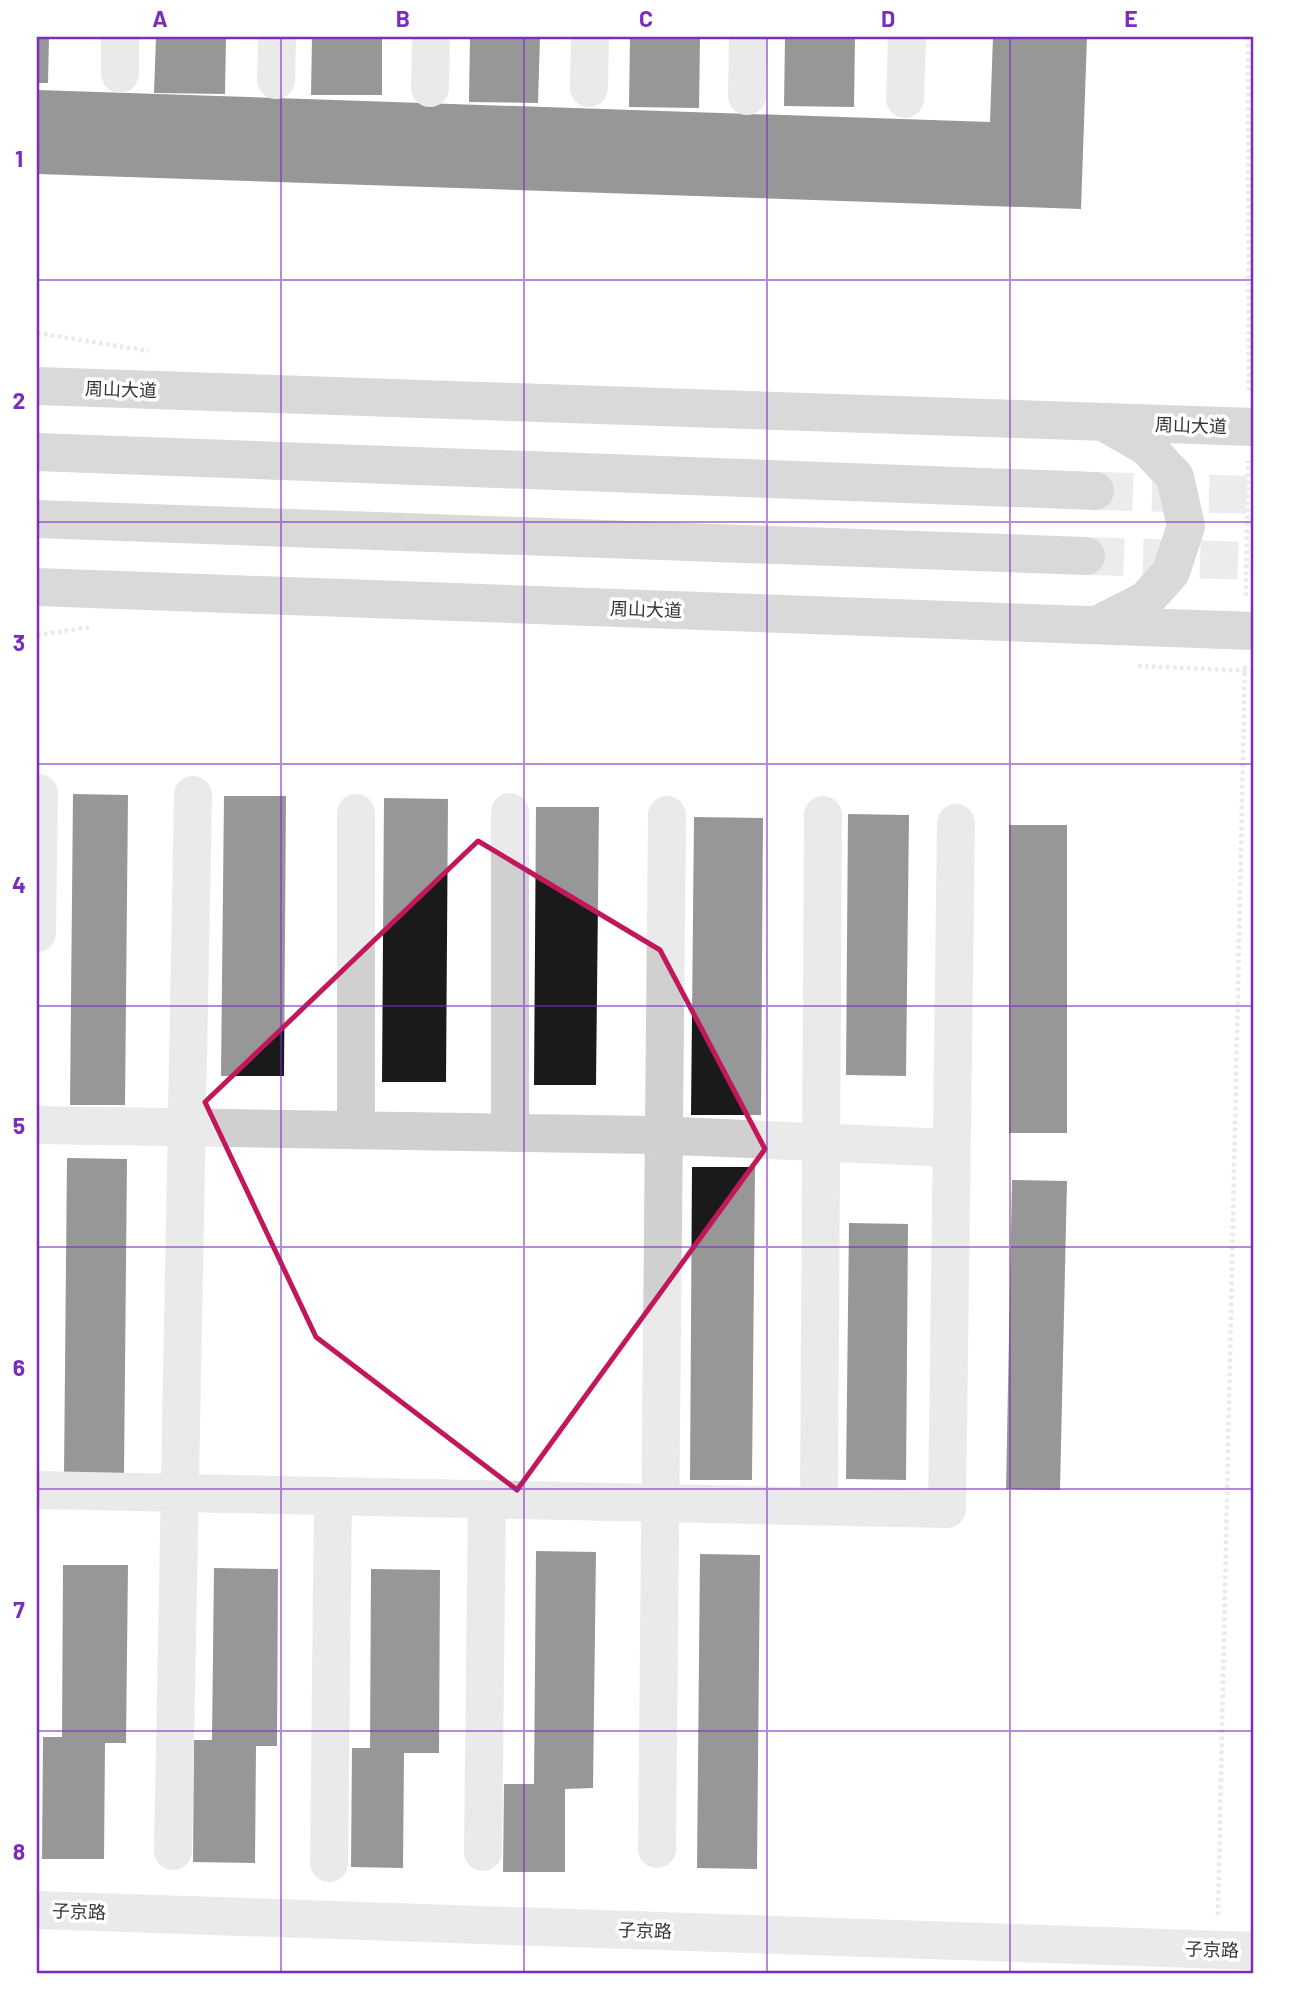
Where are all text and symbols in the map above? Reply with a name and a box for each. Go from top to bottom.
text: A [152,4,168,32]
text: B [396,4,410,32]
text: C [639,4,653,32]
text: D [881,4,895,32]
text: E [1124,4,1138,32]
text: 1 [15,144,23,172]
street label: 周山大道 [85,377,157,401]
text: 2 [13,386,25,414]
street label: 周山大道 [1155,413,1227,437]
street label: 周山大道 [610,597,682,621]
text: 3 [13,628,25,656]
text: 4 [12,870,26,898]
text: 5 [13,1111,25,1139]
text: 6 [13,1353,25,1381]
text: 7 [13,1595,25,1623]
text: 8 [13,1837,25,1865]
street label: 子京路 [52,1899,106,1923]
street label: 子京路 [618,1918,672,1942]
street label: 子京路 [1185,1937,1239,1961]

